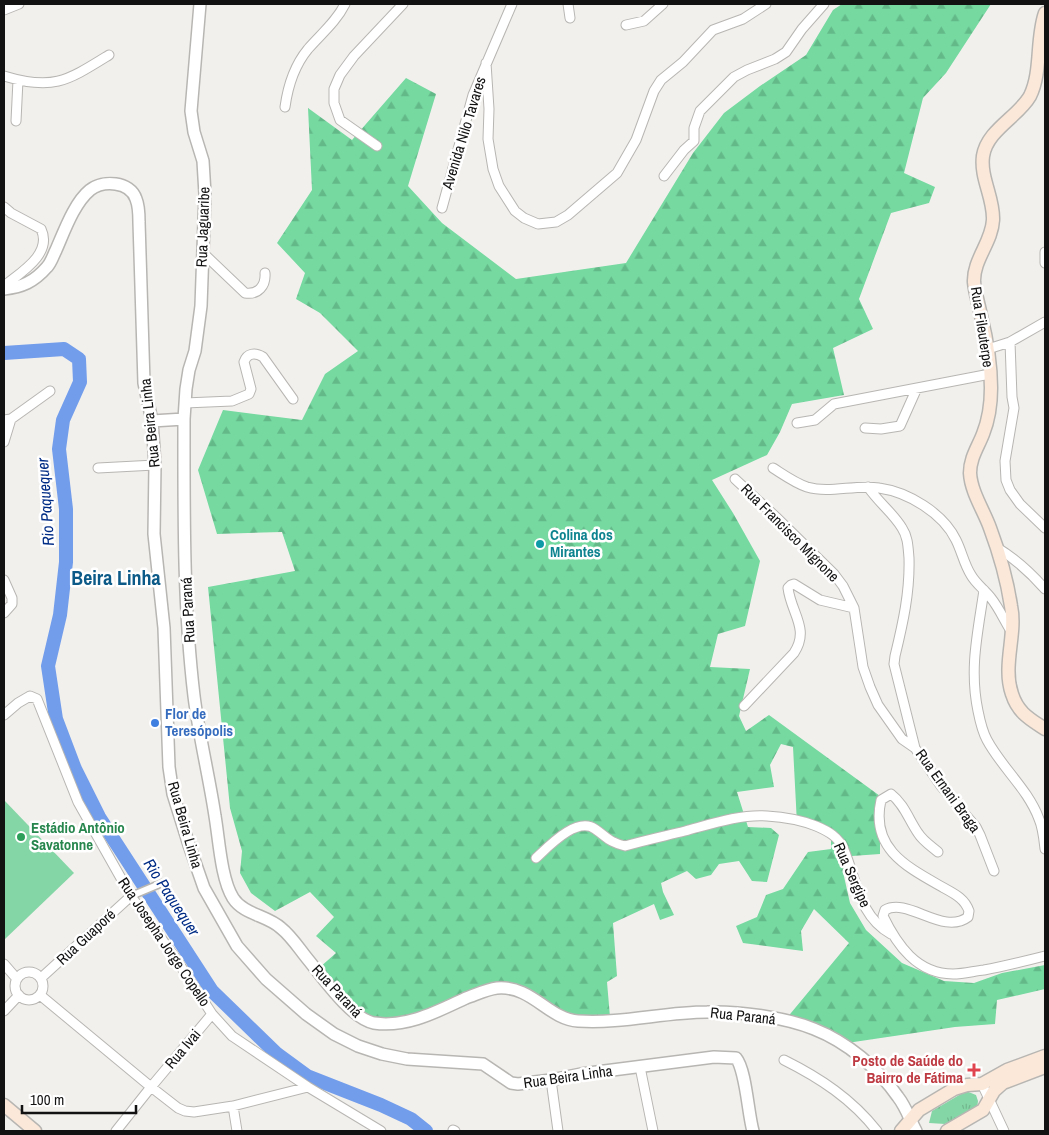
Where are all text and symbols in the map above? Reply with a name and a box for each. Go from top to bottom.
street label: Avenida Nilo Tavares [436,74,491,193]
street label: Rua Jaguaribe [191,186,214,268]
street label: Rua Fileuterpe [966,285,999,369]
street label: Rua Beira Linha [134,377,165,469]
water label: Rio Paquequer [31,457,59,547]
street label: Rua Francisco Mignone [737,479,844,587]
place label: Colina dos Mirantes [550,524,613,562]
marker: Colina dos Mirantes [534,538,546,550]
district label: Beira Linha [71,564,161,591]
street label: Rua Paraná [175,577,200,643]
place label: Flor de Teresópolis [165,703,233,741]
marker: Flor de Teresópolis [149,717,161,729]
street label: Rua Ernani Braga [911,745,986,837]
street label: Rua Beira Linha [163,779,208,871]
place label: Estádio Antônio Savatonne [31,817,125,855]
marker: Estádio Antônio Savatonne [15,831,27,843]
street label: Rua Sergipe [829,839,876,911]
water label: Rio Paquequer [139,854,206,941]
street label: Rua Josepha Jorge Copello [113,873,216,1011]
street label: Rua Guaporé [51,904,120,969]
street label: Rua Paraná [307,959,368,1022]
street label: Rua Paraná [709,1002,777,1029]
street label: Rua Ivai [160,1024,205,1073]
place label: Posto de Saúde do Bairro de Fátima [852,1050,963,1088]
street label: Rua Beira Linha [522,1060,614,1093]
marker: Posto de Saúde do Bairro de Fátima [967,1063,981,1077]
scale bar [22,1082,136,1114]
text: 100 m [30,1089,64,1110]

